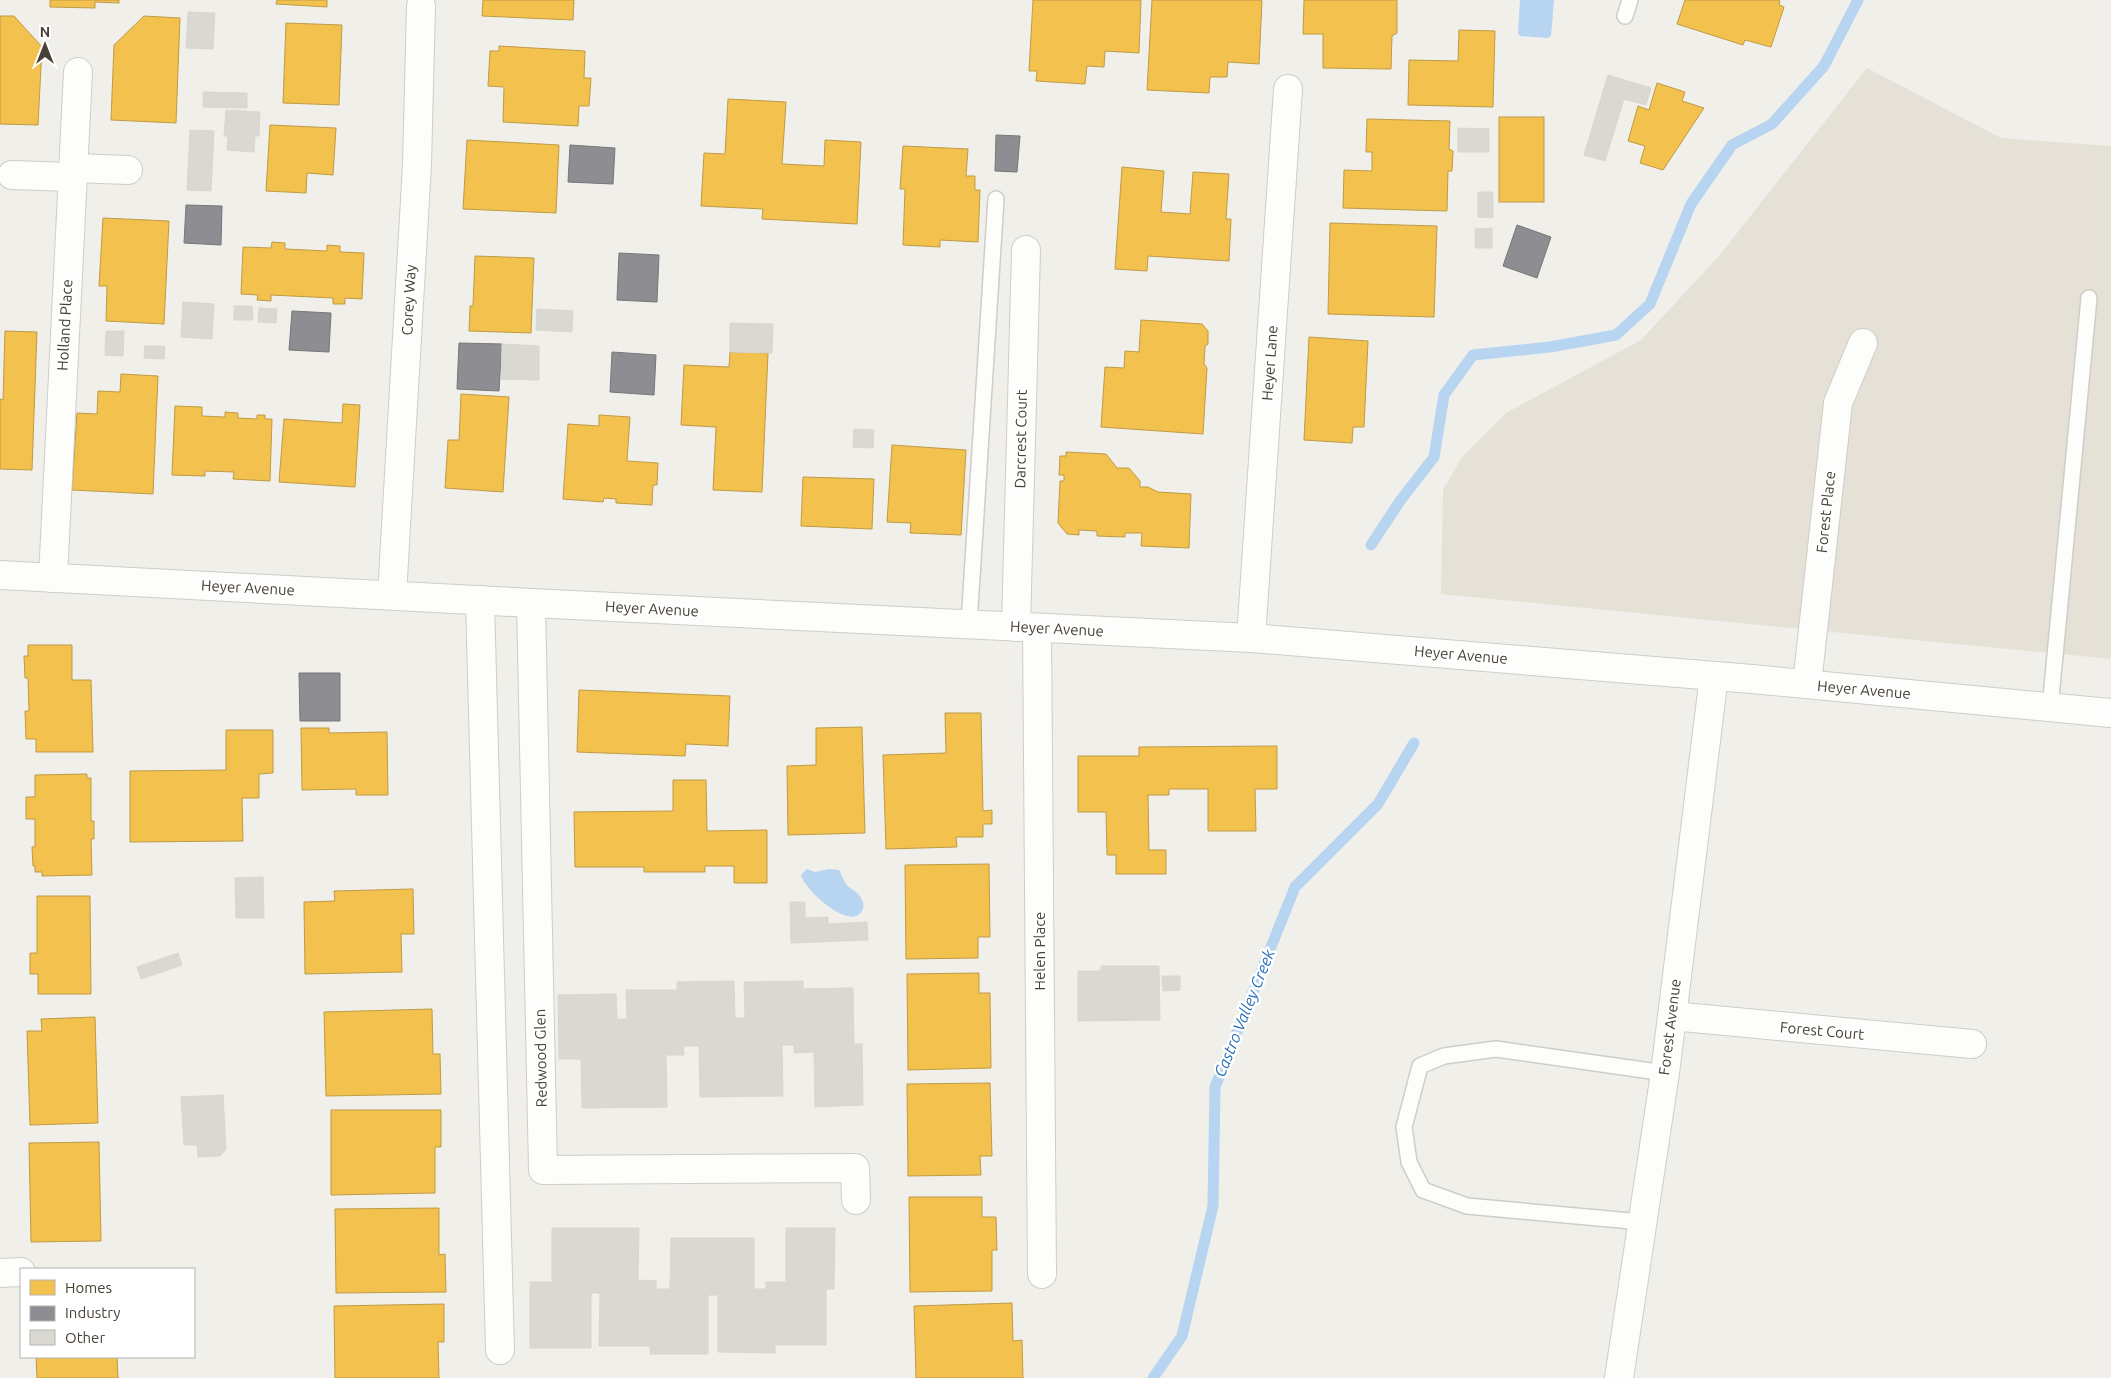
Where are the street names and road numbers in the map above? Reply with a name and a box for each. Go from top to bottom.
street label: Corey Way [398,264,419,336]
street label: Holland Place [54,279,75,371]
street label: Heyer Lane [1258,325,1281,401]
street label: Darcrest Court [1011,389,1030,489]
street label: Forest Place [1813,470,1838,554]
street label: Heyer Avenue [201,577,295,598]
street label: Heyer Avenue [605,598,699,619]
street label: Heyer Avenue [1010,618,1104,639]
street label: Heyer Avenue [1414,642,1509,667]
street label: Heyer Avenue [1817,677,1912,702]
street label: Helen Place [1031,912,1048,990]
street label: Forest Avenue [1655,978,1684,1076]
street label: Redwood Glen [531,1009,550,1107]
street label: Forest Court [1779,1018,1865,1043]

